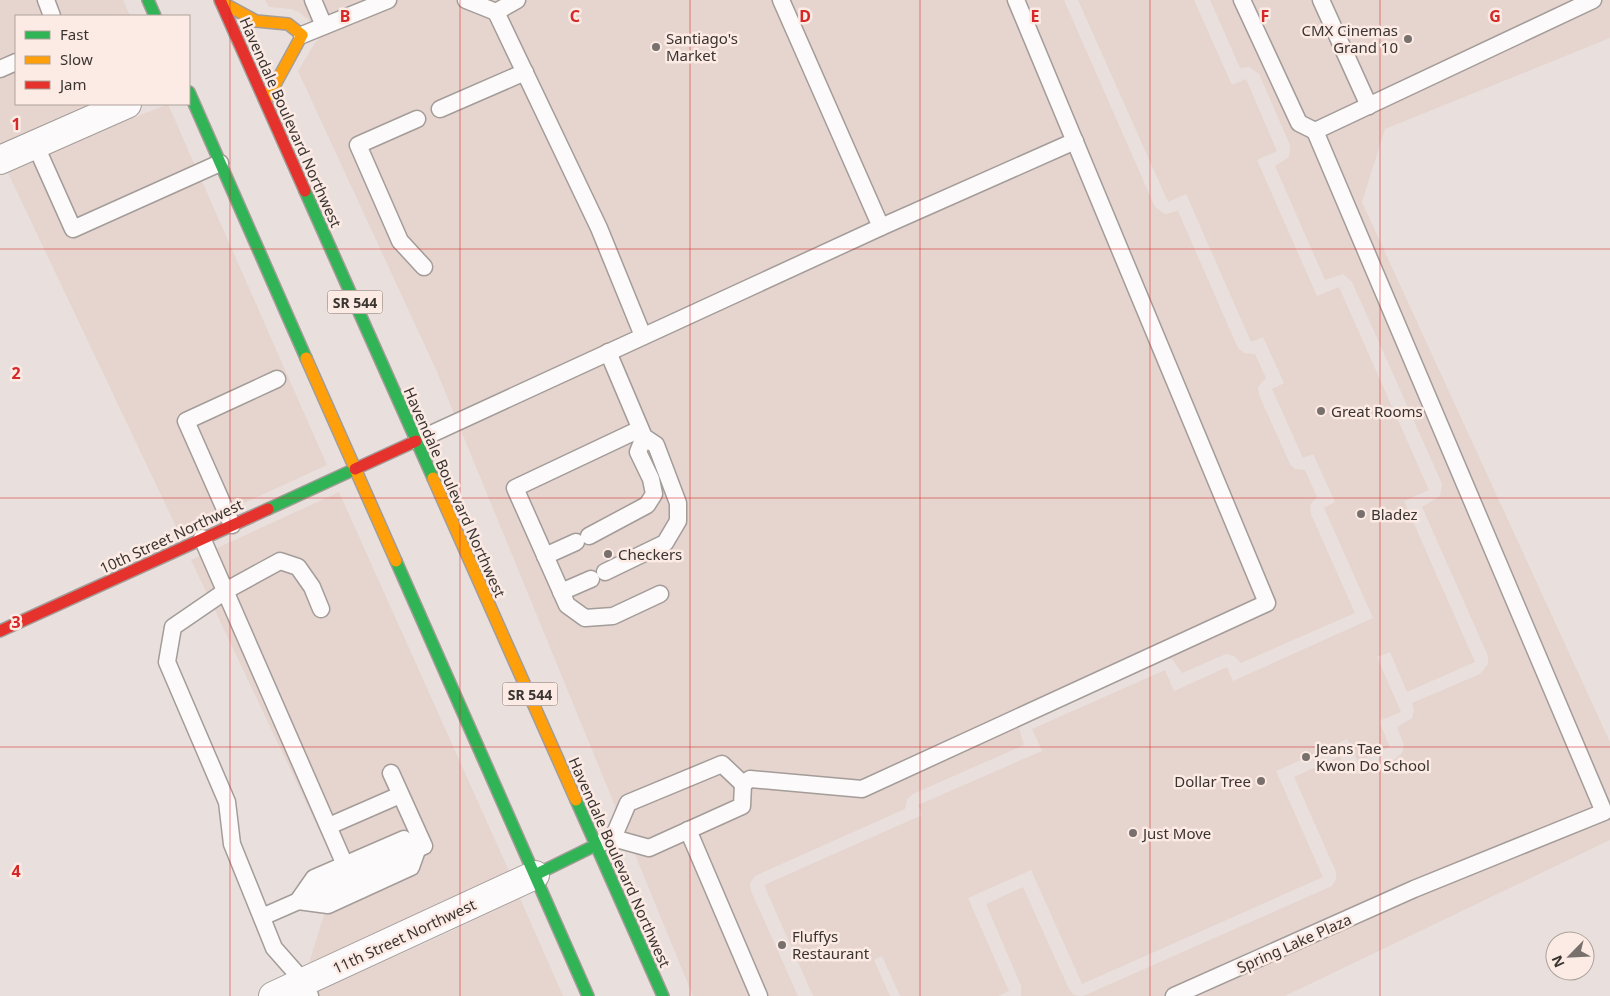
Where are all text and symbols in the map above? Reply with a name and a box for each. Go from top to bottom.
text: C [570,5,580,27]
text: D [799,5,811,27]
text: E [1031,5,1040,27]
text: F [1261,5,1269,27]
text: G [1489,5,1501,27]
street label: Havendale Boulevard Northwest [236,14,346,230]
legend [15,15,190,105]
place label: CMX Cinemas Grand 10 [1302,20,1398,57]
text: Fast [60,24,89,44]
place label: Santiago's Market [666,28,738,65]
marker: CMX Cinemas Grand 10 [1402,33,1414,45]
marker: Santiago's Market [650,41,662,53]
text: Slow [60,49,93,69]
text: Jam [58,74,87,94]
text: 1 [11,113,21,135]
road number: SR 544 [328,290,382,314]
text: 2 [11,362,21,384]
street label: Havendale Boulevard Northwest [399,384,511,601]
place label: Great Rooms [1331,401,1423,421]
marker: Great Rooms [1315,405,1327,417]
street label: 10th Street Northwest [96,494,246,578]
place label: Bladez [1371,504,1418,524]
marker: Bladez [1355,508,1367,520]
place label: Checkers [618,544,682,564]
marker: Checkers [602,548,614,560]
text: 3 [11,611,21,633]
road number: SR 544 [502,682,558,706]
place label: Jeans Tae Kwon Do School [1314,738,1430,775]
marker: Jeans Tae Kwon Do School [1300,751,1312,763]
street label: Havendale Boulevard Northwest [564,754,676,971]
place label: Dollar Tree [1174,771,1251,791]
marker: Dollar Tree [1255,775,1267,787]
place label: Just Move [1141,823,1211,843]
marker: Just Move [1127,827,1139,839]
text: 4 [11,860,21,882]
street label: 11th Street Northwest [329,894,479,978]
street label: Spring Lake Plaza [1234,909,1354,977]
place label: Fluffys Restaurant [792,926,870,963]
north arrow [1545,931,1595,981]
marker: Fluffys Restaurant [776,939,788,951]
text: N [1547,952,1569,971]

